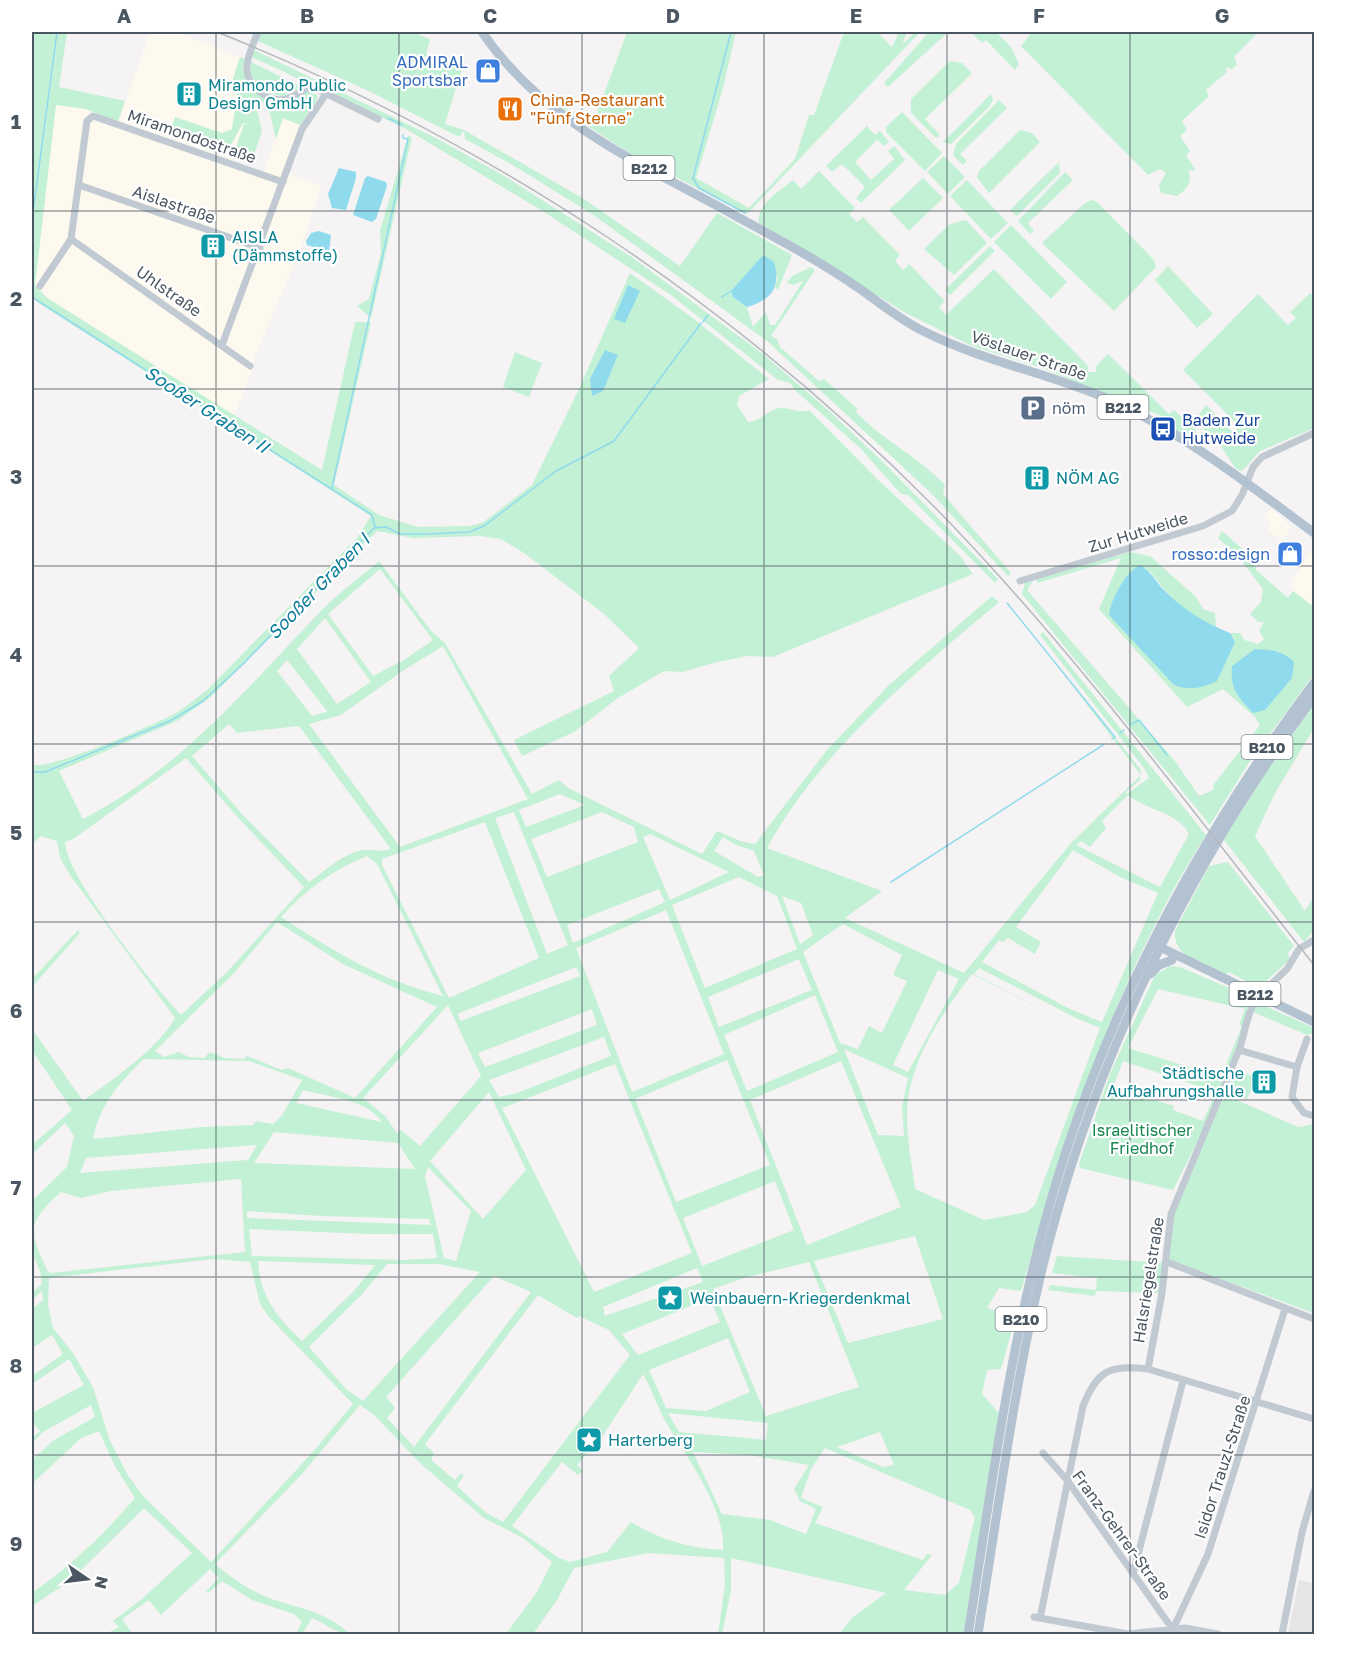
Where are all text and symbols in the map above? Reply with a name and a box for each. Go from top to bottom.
text: A [117,3,131,27]
text: B [300,3,314,27]
text: C [483,3,497,27]
text: D [666,3,680,27]
text: E [850,3,862,27]
text: F [1033,3,1045,27]
text: G [1215,3,1229,27]
place label: ADMIRAL Sportsbar [392,52,468,90]
shop icon: ADMIRAL Sportsbar [473,56,503,86]
place label: Miramondo Public Design GmbH [208,75,347,113]
building icon: Miramondo Public Design GmbH [174,79,204,109]
place label: China-Restaurant "Fünf Sterne" [530,90,665,128]
restaurant icon: China-Restaurant "Fünf Sterne" [495,94,525,124]
street label: Miramondostraße [125,105,259,167]
text: 1 [11,109,21,133]
road number: B212 [624,156,674,180]
street label: Aislastraße [130,181,218,227]
place label: AISLA (Dämmstoffe) [232,227,338,265]
building icon: AISLA (Dämmstoffe) [198,231,228,261]
street label: Uhlstraße [132,261,206,321]
text: 2 [10,286,22,310]
street label: Vöslauer Straße [968,326,1090,384]
water label: Sooßer Graben II [141,361,274,458]
parking icon: nöm [1018,393,1048,423]
road number: B212 [1098,395,1148,419]
place label: nöm [1052,398,1086,418]
place label: Baden Zur Hutweide [1182,410,1260,448]
bus stop icon: Baden Zur Hutweide [1148,414,1178,444]
building icon: NÖM AG [1022,463,1052,493]
text: 3 [10,464,22,488]
place label: NÖM AG [1056,468,1119,488]
street label: Zur Hutweide [1086,507,1190,557]
water label: Sooßer Graben I [262,528,375,643]
shop icon: rosso:design [1275,539,1305,569]
place label: rosso:design [1171,544,1270,564]
text: 4 [10,642,22,666]
road number: B210 [1242,735,1292,759]
text: 5 [10,820,22,844]
road number: B212 [1230,982,1280,1006]
text: 6 [10,998,22,1022]
place label: Städtische Aufbahrungshalle [1107,1063,1244,1101]
building icon: Städtische Aufbahrungshalle [1249,1067,1279,1097]
park label: Israelitischer Friedhof [1092,1120,1192,1158]
text: 7 [11,1175,22,1199]
street label: Halsriegelstraße [1128,1216,1168,1344]
place icon: Weinbauern-Kriegerdenkmal [655,1283,685,1313]
place label: Weinbauern-Kriegerdenkmal [690,1288,911,1308]
road number: B210 [996,1307,1046,1331]
text: 8 [10,1353,22,1377]
street label: Isidor Trauzl-Straße [1189,1393,1255,1541]
place icon: Harterberg [574,1425,604,1455]
place label: Harterberg [608,1430,693,1450]
street label: Franz-Gehrer-Straße [1068,1466,1176,1604]
text: 9 [10,1531,22,1555]
north arrow [57,1549,117,1609]
text: N [90,1574,113,1591]

